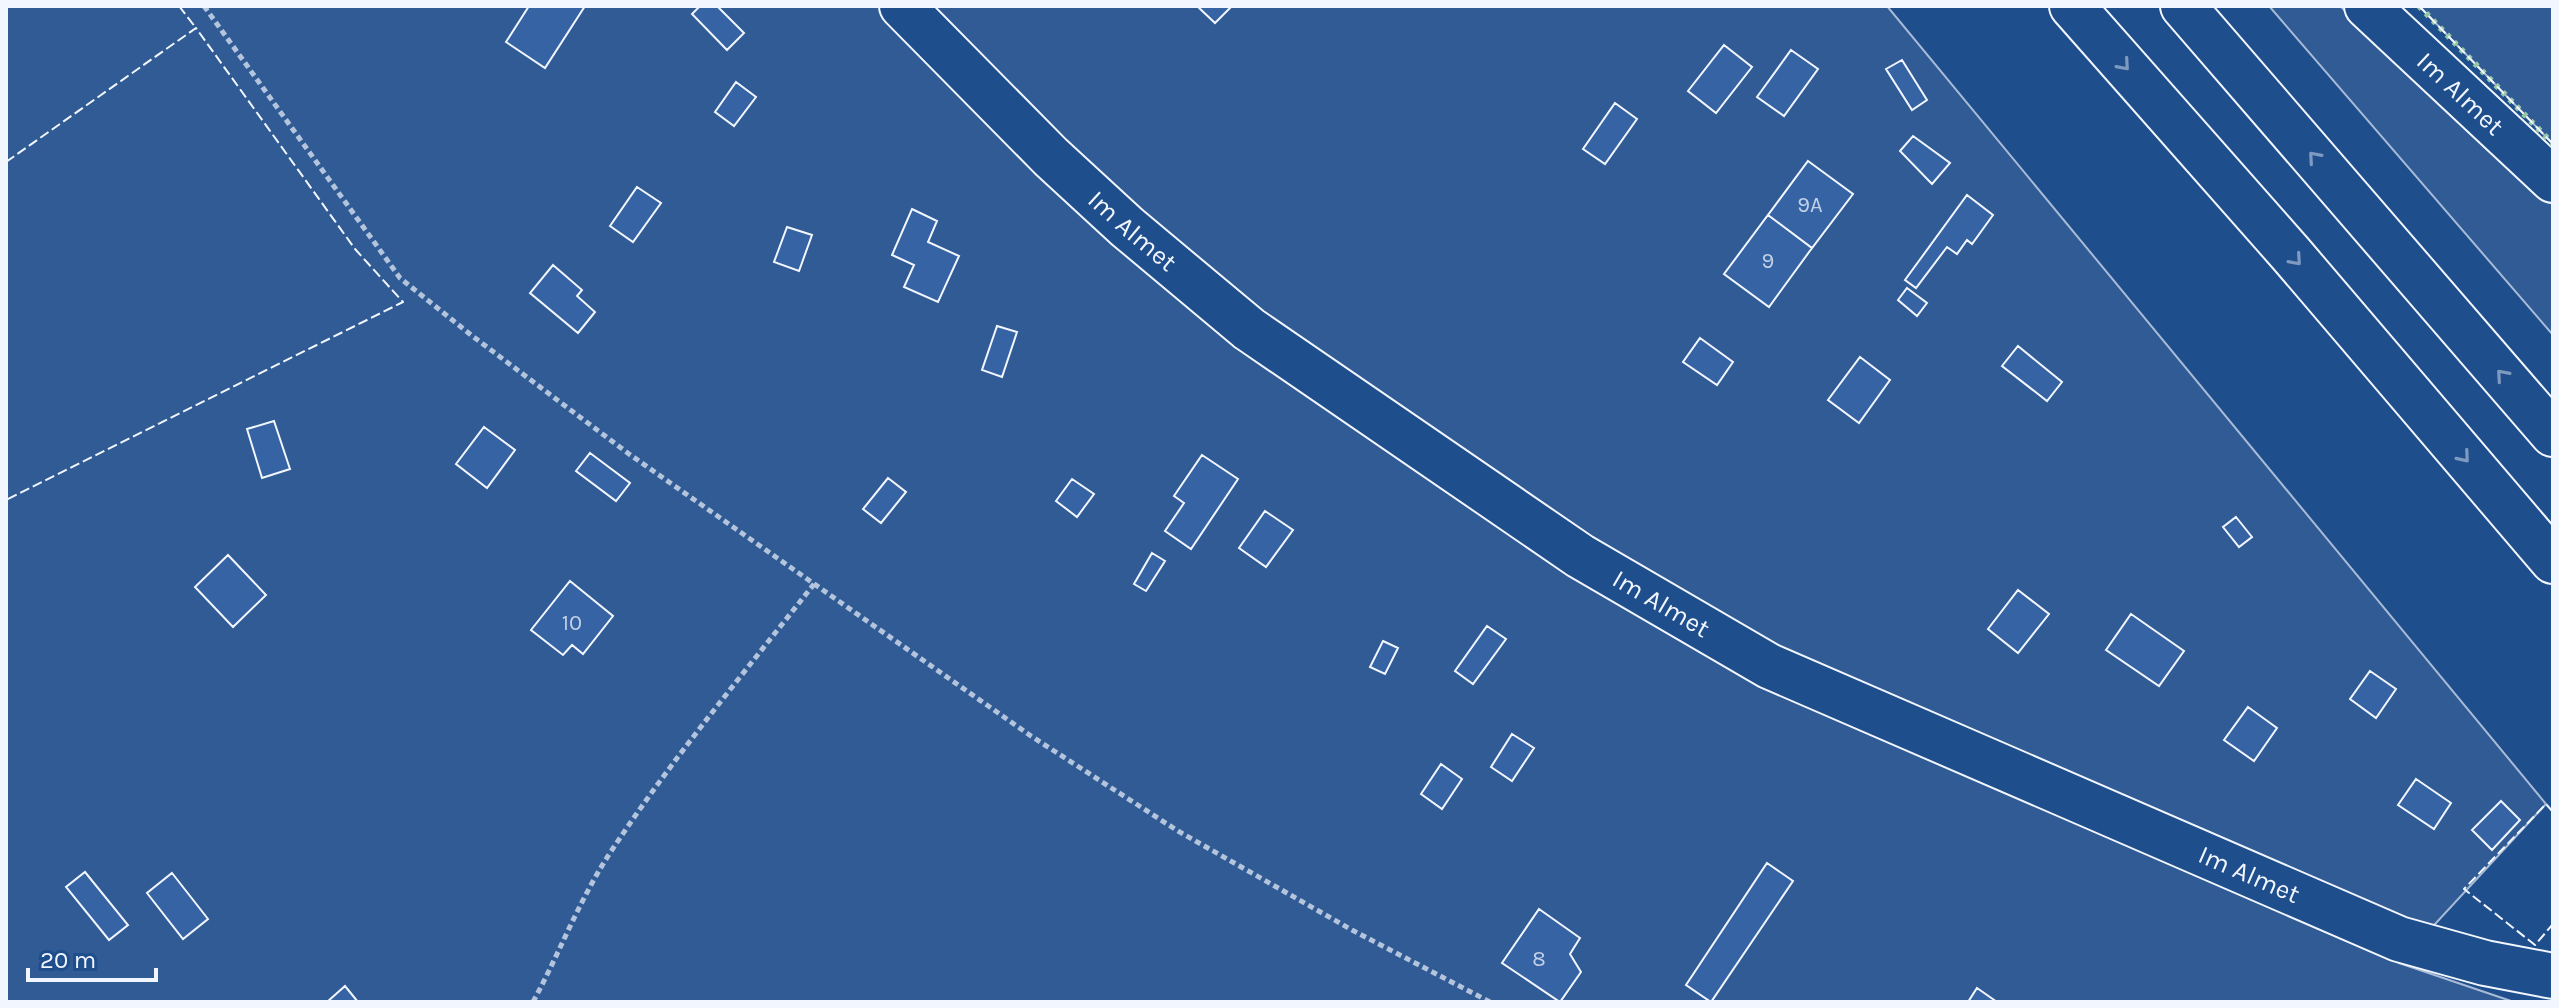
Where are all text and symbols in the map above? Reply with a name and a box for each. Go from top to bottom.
street label: Im Almet [2411,45,2510,142]
one-way arrow [2114,55,2129,70]
one-way arrow [2309,151,2324,166]
street label: Im Almet [1082,184,1183,278]
house number: 9A [1797,192,1823,218]
house number: 9 [1762,248,1774,274]
one-way arrow [2286,250,2301,265]
one-way arrow [2497,370,2512,384]
one-way arrow [2455,448,2469,463]
street label: Im Almet [1607,563,1716,644]
house number: 10 [562,610,582,636]
street label: Im Almet [2194,839,2305,910]
scale bar [28,932,156,982]
text: 20 m [40,946,96,974]
house number: 8 [1532,946,1546,972]

